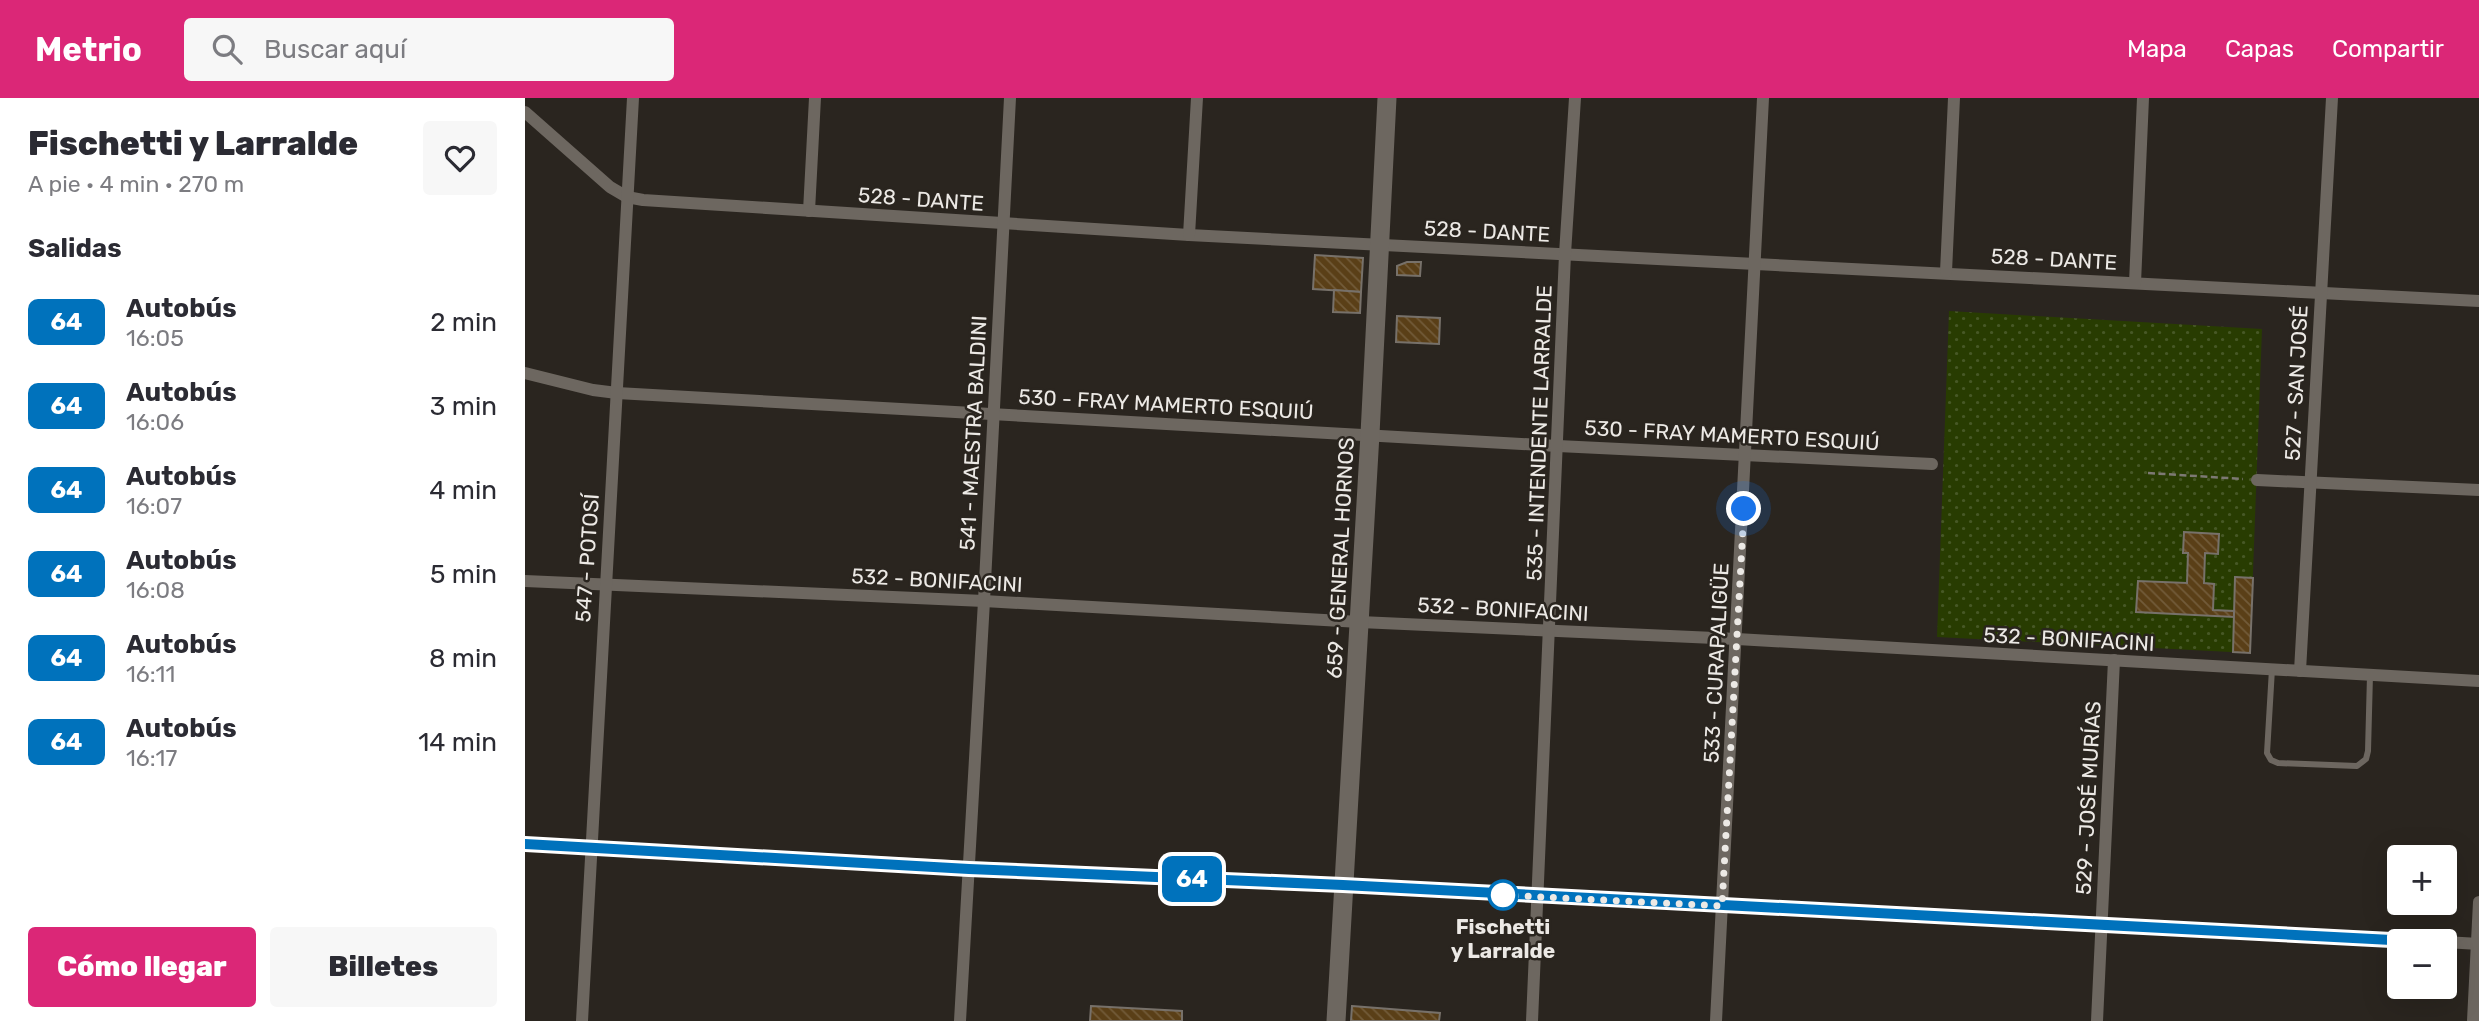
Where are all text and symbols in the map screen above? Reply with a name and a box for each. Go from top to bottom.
search box [184,18,674,81]
text: Metrio [35,30,142,69]
icon: search [208,30,246,68]
text: Buscar aquí [264,34,406,65]
text: Mapa [2127,35,2187,63]
text: Capas [2225,35,2294,63]
text: Compartir [2332,35,2444,63]
button: heart [423,121,497,195]
text: Fischetti y Larralde [28,124,358,163]
text: A pie · 4 min · 270 m [28,170,244,198]
street label: 528 - DANTE [857,182,985,216]
street label: 528 - DANTE [1423,215,1551,247]
text: Salidas [28,233,122,264]
street label: 528 - DANTE [1990,243,2118,275]
street label: 535 - INTENDENTE LARRALDE [1521,285,1557,581]
text: Autobús [126,293,237,324]
street label: 527 - SAN JOSÉ [2279,304,2313,462]
text: 2 min [430,307,497,338]
text: 64 [50,308,83,336]
street label: 541 - MAESTRA BALDINI [954,315,992,551]
text: 16:05 [126,324,184,352]
text: Autobús [126,377,237,408]
street label: 530 - FRAY MAMERTO ESQUIÚ [1018,384,1314,424]
text: 3 min [430,391,497,422]
text: 64 [50,392,83,420]
text: 16:06 [126,408,184,436]
street label: 530 - FRAY MAMERTO ESQUIÚ [1584,415,1880,455]
street label: 659 - GENERAL HORNOS [1321,437,1359,679]
text: Autobús [126,461,237,492]
text: 4 min [429,475,497,506]
text: 64 [50,476,83,504]
your location [1726,491,1761,526]
text: 16:07 [126,492,182,520]
street label: 547 - POTOSÍ [570,492,604,623]
text: Autobús [126,545,237,576]
text: 5 min [430,559,497,590]
text: 64 [50,560,83,588]
street label: 533 - CURAPALIGÜE [1698,562,1734,764]
street label: 532 - BONIFACINI [851,563,1023,597]
text: 16:08 [126,576,185,604]
street label: 532 - BONIFACINI [1417,592,1589,626]
street label: 532 - BONIFACINI [1983,622,2155,656]
text: Autobús [126,629,237,660]
text: 8 min [429,643,497,674]
text: 64 [50,644,83,672]
text: 16:11 [126,660,175,688]
street label: 529 - JOSÉ MURÍAS [2070,700,2106,896]
text: Autobús [126,713,237,744]
text: 14 min [418,727,497,758]
text: 64 [50,728,83,756]
text: 16:17 [126,744,177,772]
map controls [2387,845,2457,999]
button: + [2387,845,2457,915]
line badge: 64 [1161,856,1223,902]
text: 64 [1176,865,1208,893]
marker: Fischetti y Larralde [1488,880,1518,910]
place label: Fischetti y Larralde [1451,914,1555,963]
button: Cómo llegar [28,927,256,1007]
button: Billetes [270,927,497,1007]
button: − [2387,929,2457,999]

